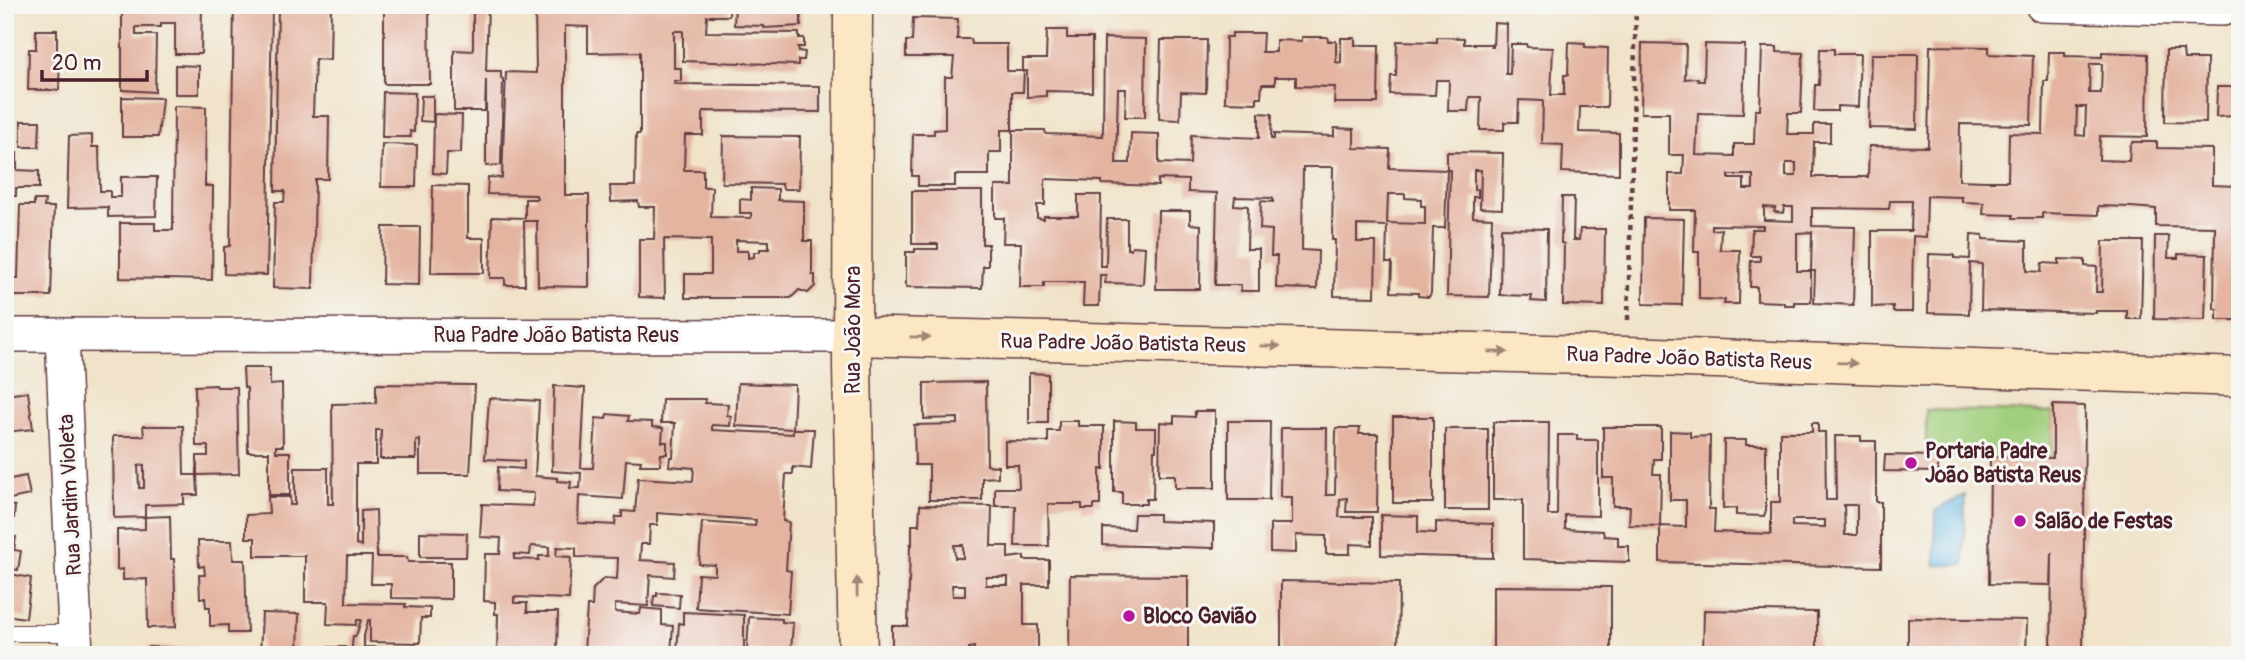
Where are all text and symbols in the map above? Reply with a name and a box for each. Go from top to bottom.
scale bar [42,38,147,82]
text: 20 m [52,50,101,77]
street label: Rua João Mora [840,266,867,394]
street label: Rua Padre João Batista Reus [433,322,679,349]
street label: Rua Padre João Batista Reus [1000,328,1247,359]
one-way arrow [909,332,931,343]
one-way arrow [1259,341,1281,352]
street label: Rua Padre João Batista Reus [1566,341,1813,376]
one-way arrow [1487,347,1509,358]
one-way arrow [1837,358,1859,369]
street label: Rua Jardim Violeta [53,413,88,576]
place label: Portaria Padre João Batista Reus [1925,438,2081,489]
marker: Portaria Padre João Batista Reus [1903,455,1919,471]
place label: Salão de Festas [2034,508,2173,535]
marker: Salão de Festas [2012,513,2028,529]
one-way arrow [851,575,863,597]
place label: Bloco Gavião [1143,603,1257,630]
marker: Bloco Gavião [1121,608,1137,624]

